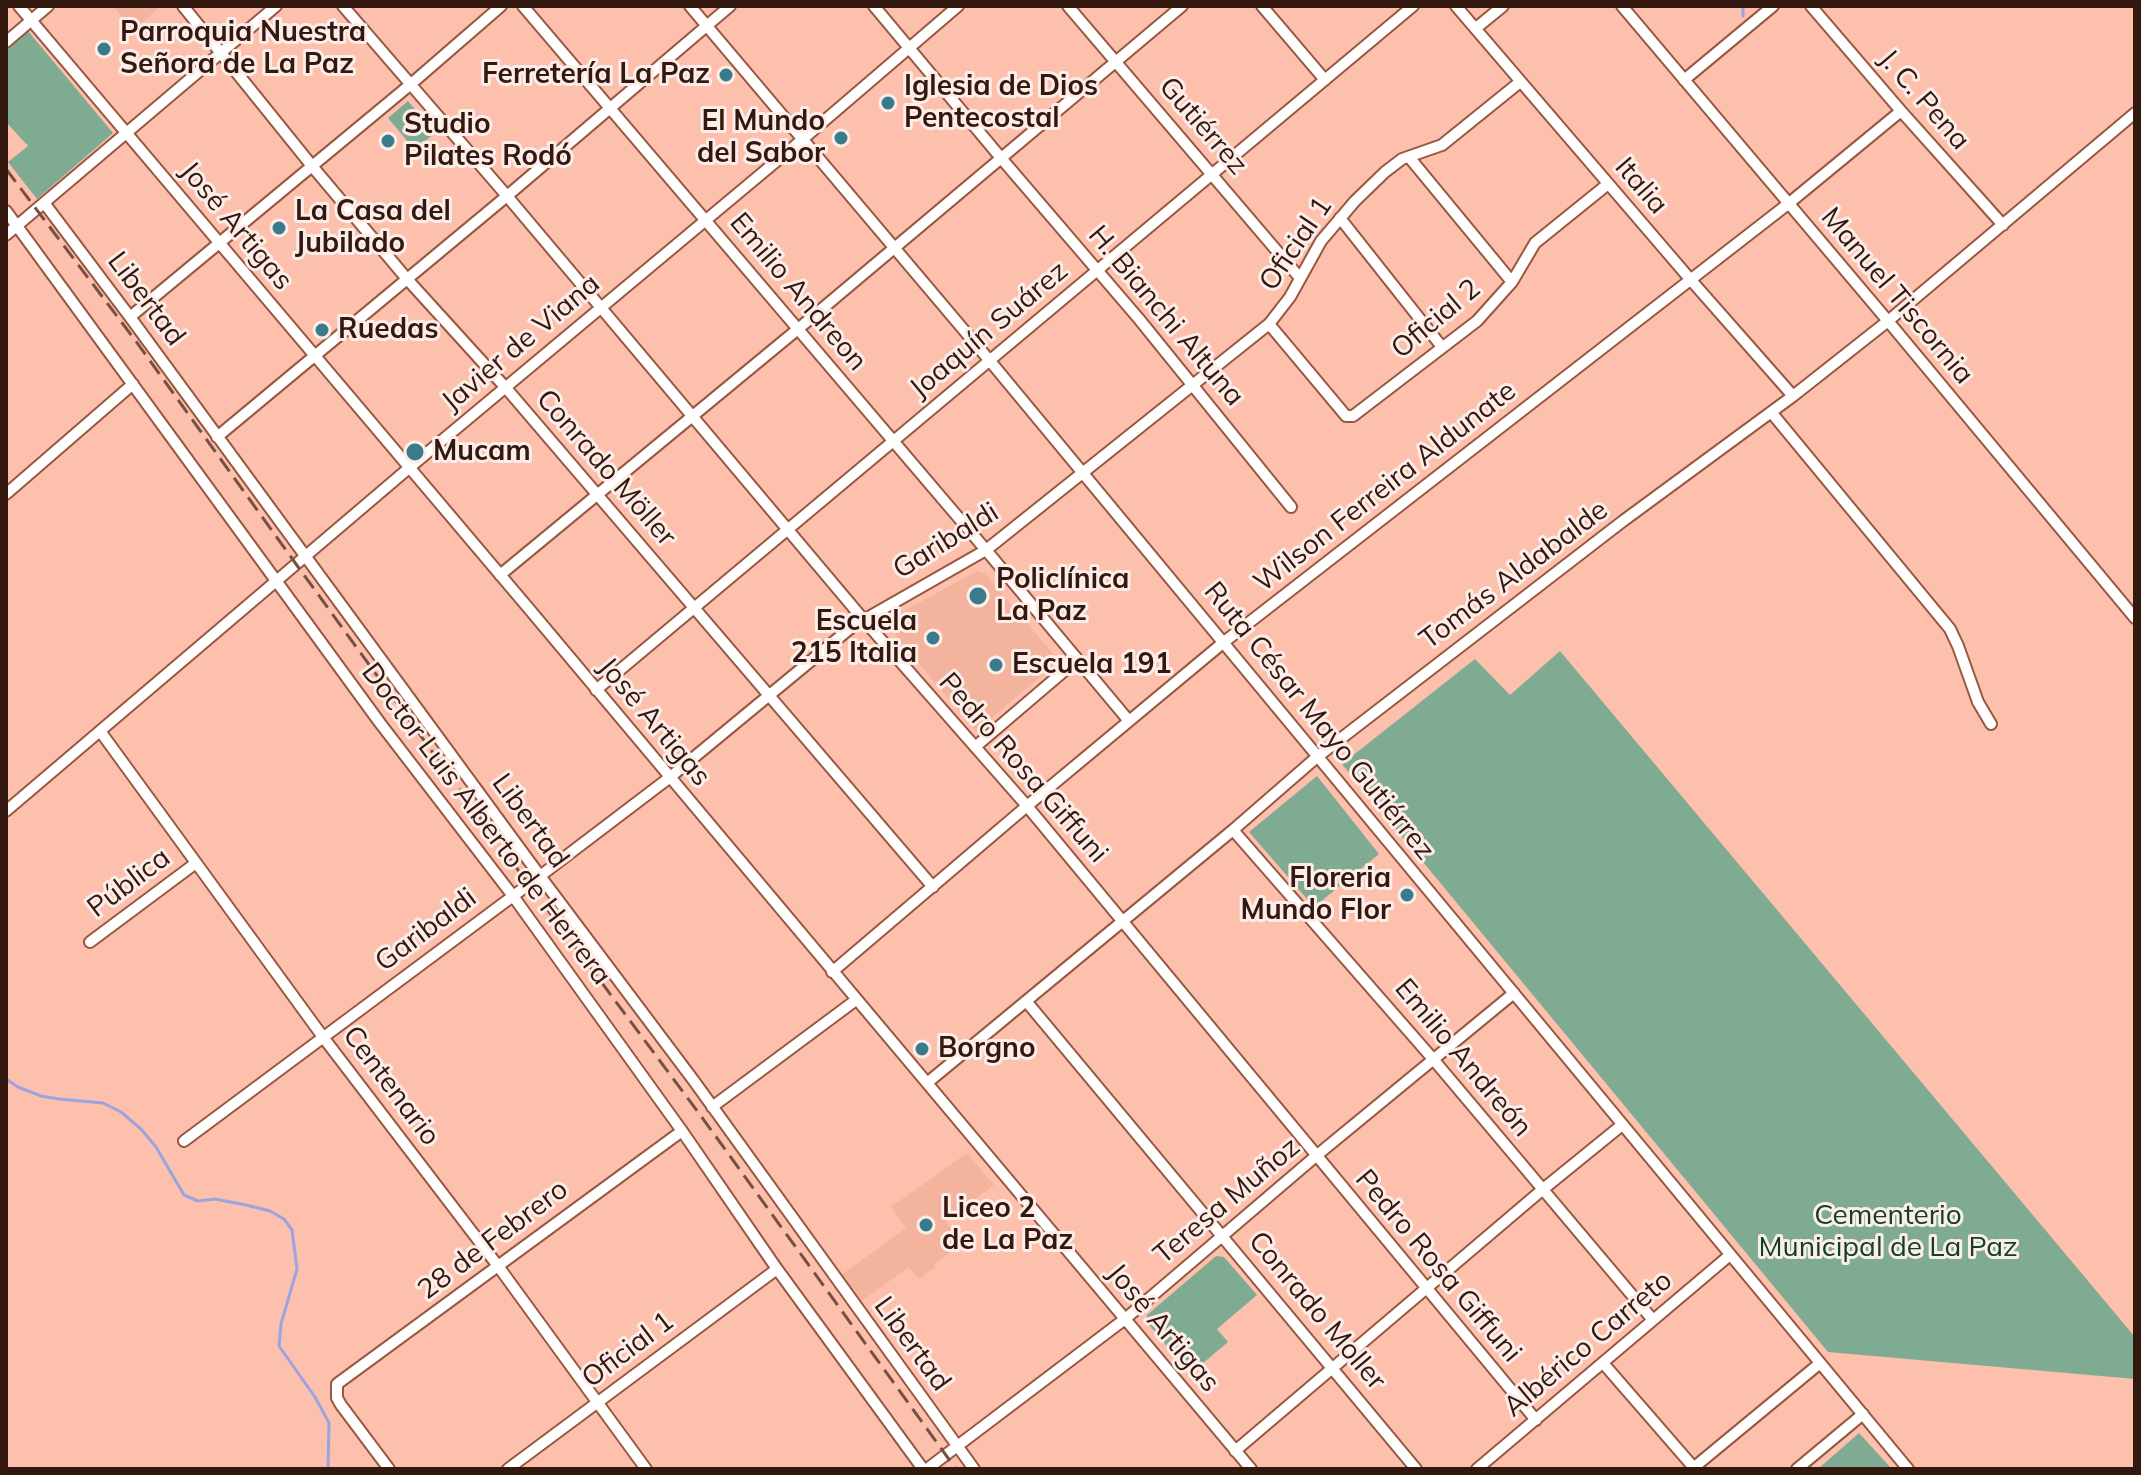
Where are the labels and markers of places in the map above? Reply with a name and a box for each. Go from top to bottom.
place label: Parroquia Nuestra Señora de La Paz [120,16,366,82]
marker: Parroquia Nuestra Señora de La Paz [95,40,113,58]
place label: Ferretería La Paz [482,58,710,92]
marker: Ferretería La Paz [717,66,735,84]
place label: Iglesia de Dios Pentecostal [904,70,1098,136]
marker: Iglesia de Dios Pentecostal [879,94,897,112]
place label: El Mundo del Sabor [697,105,825,171]
place label: Studio Pilates Rodó [404,108,572,174]
marker: El Mundo del Sabor [832,129,850,147]
marker: Studio Pilates Rodó [379,132,397,150]
place label: La Casa del Jubilado [295,195,451,261]
marker: La Casa del Jubilado [270,219,288,237]
place label: Ruedas [338,313,438,347]
marker: Ruedas [313,321,331,339]
place label: Mucam [433,435,531,469]
marker: Mucam [404,441,426,463]
place label: Policlínica La Paz [996,563,1129,629]
marker: Policlínica La Paz [967,585,989,607]
place label: Escuela 215 Italia [791,605,917,671]
marker: Escuela 215 Italia [924,629,942,647]
place label: Escuela 191 [1012,648,1171,682]
marker: Escuela 191 [987,656,1005,674]
place label: Floreria Mundo Flor [1241,862,1391,928]
marker: Floreria Mundo Flor [1398,886,1416,904]
place label: Borgno [938,1032,1036,1066]
marker: Borgno [913,1040,931,1058]
place label: Liceo 2 de La Paz [942,1192,1073,1258]
marker: Liceo 2 de La Paz [917,1216,935,1234]

